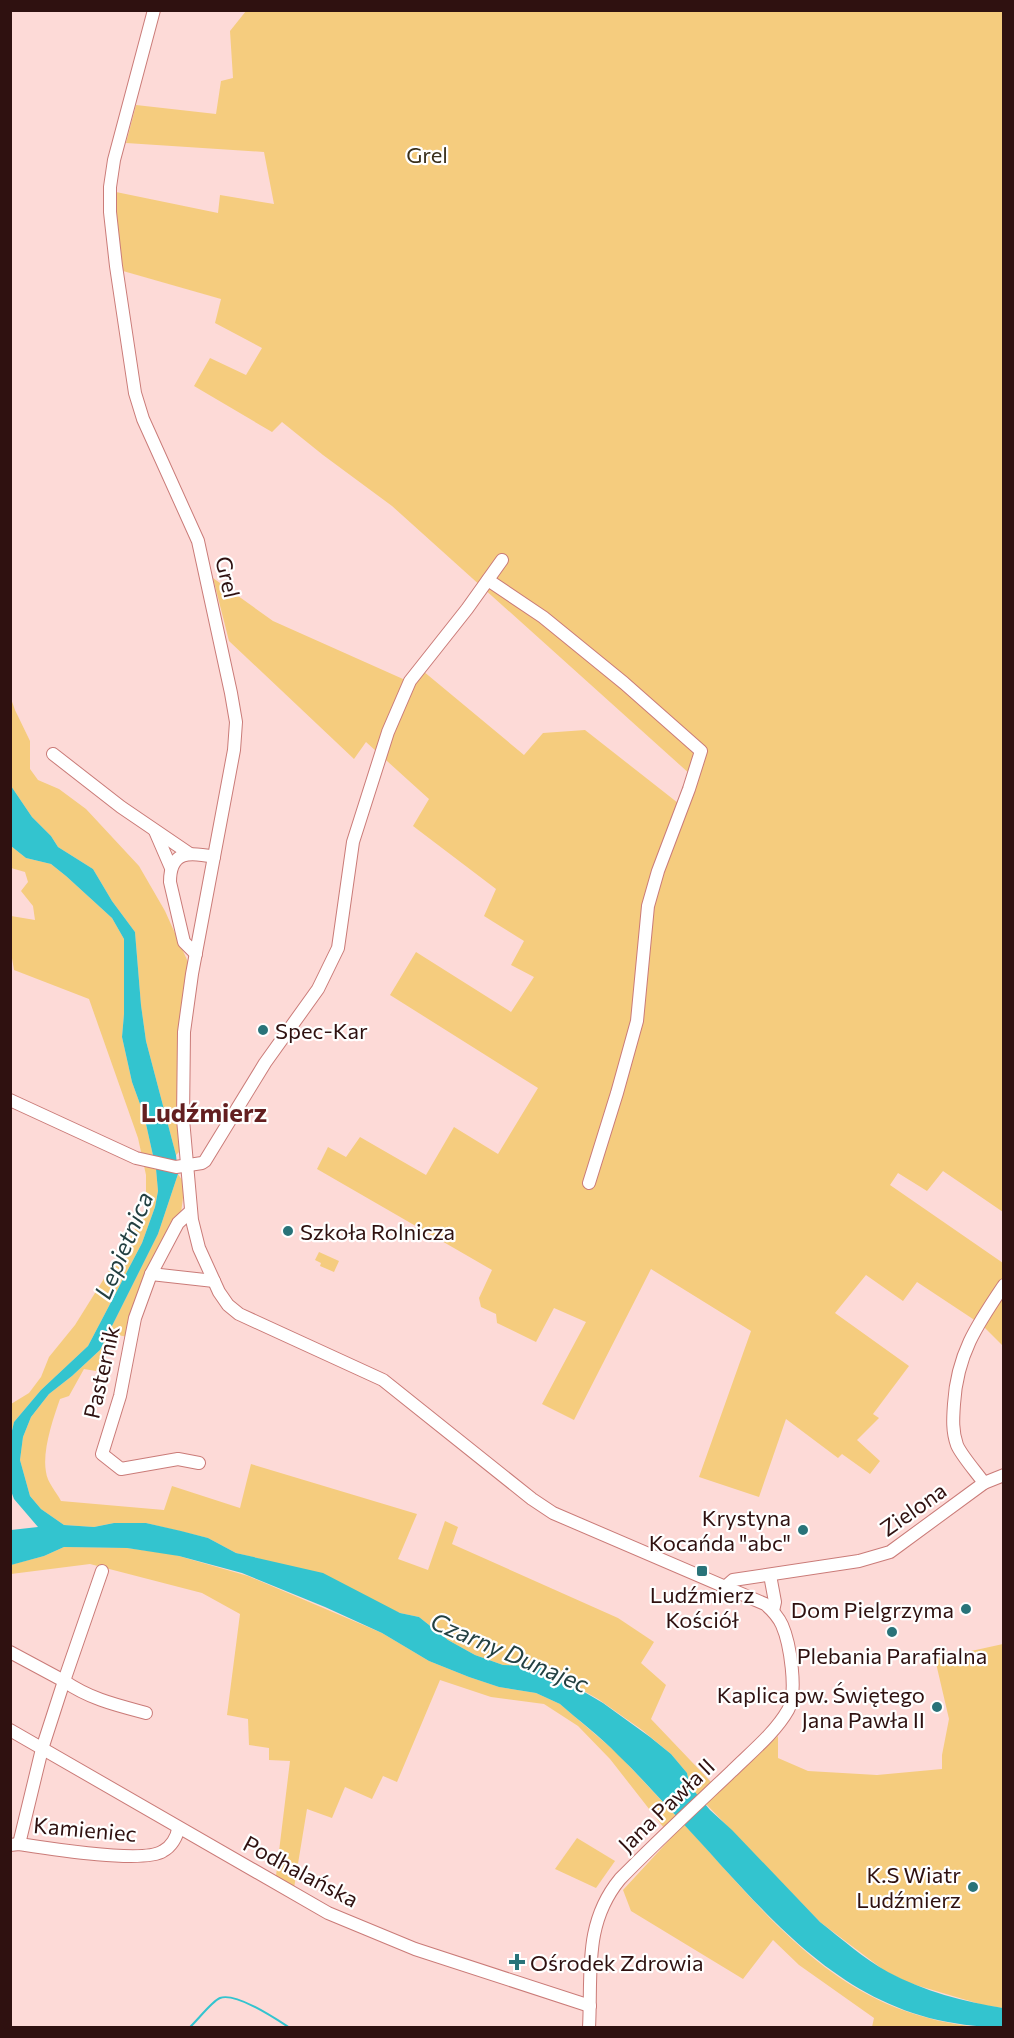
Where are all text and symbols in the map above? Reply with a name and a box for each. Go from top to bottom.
park label: Grel [406,141,448,168]
street label: Grel [210,554,246,600]
place label: Spec-Kar [275,1017,368,1044]
marker: Spec-Kar [256,1023,270,1037]
district label: Ludźmierz [141,1096,267,1127]
water label: Lepietnica [87,1187,159,1303]
place label: Szkoła Rolnicza [300,1218,455,1245]
marker: Szkoła Rolnicza [281,1224,295,1238]
street label: Pasternik [77,1323,125,1421]
street label: Zielona [875,1476,951,1542]
place label: Krystyna Kocańda "abc" [649,1504,791,1556]
marker: Krystyna Kocańda "abc" [796,1523,810,1537]
marker: Ludźmierz Kościół [695,1564,709,1578]
place label: Ludźmierz Kościół [650,1581,754,1633]
place label: Dom Pielgrzyma [791,1596,954,1623]
marker: Dom Pielgrzyma [959,1602,973,1616]
water label: Czarny Dunajec [427,1606,593,1698]
marker: Plebania Parafialna [885,1625,899,1639]
place label: Plebania Parafialna [797,1642,987,1669]
place label: Kaplica pw. Świętego Jana Pawła II [717,1681,925,1733]
marker: Kaplica pw. Świętego Jana Pawła II [930,1700,944,1714]
street label: Jana Pawła II [612,1752,720,1858]
street label: Kamieniec [32,1811,138,1847]
street label: Podhalańska [239,1829,363,1913]
place label: K.S Wiatr Ludźmierz [856,1861,961,1913]
marker: K.S Wiatr Ludźmierz [966,1880,980,1894]
place label: Ośrodek Zdrowia [530,1949,703,1976]
marker: Ośrodek Zdrowia [508,1953,526,1971]

